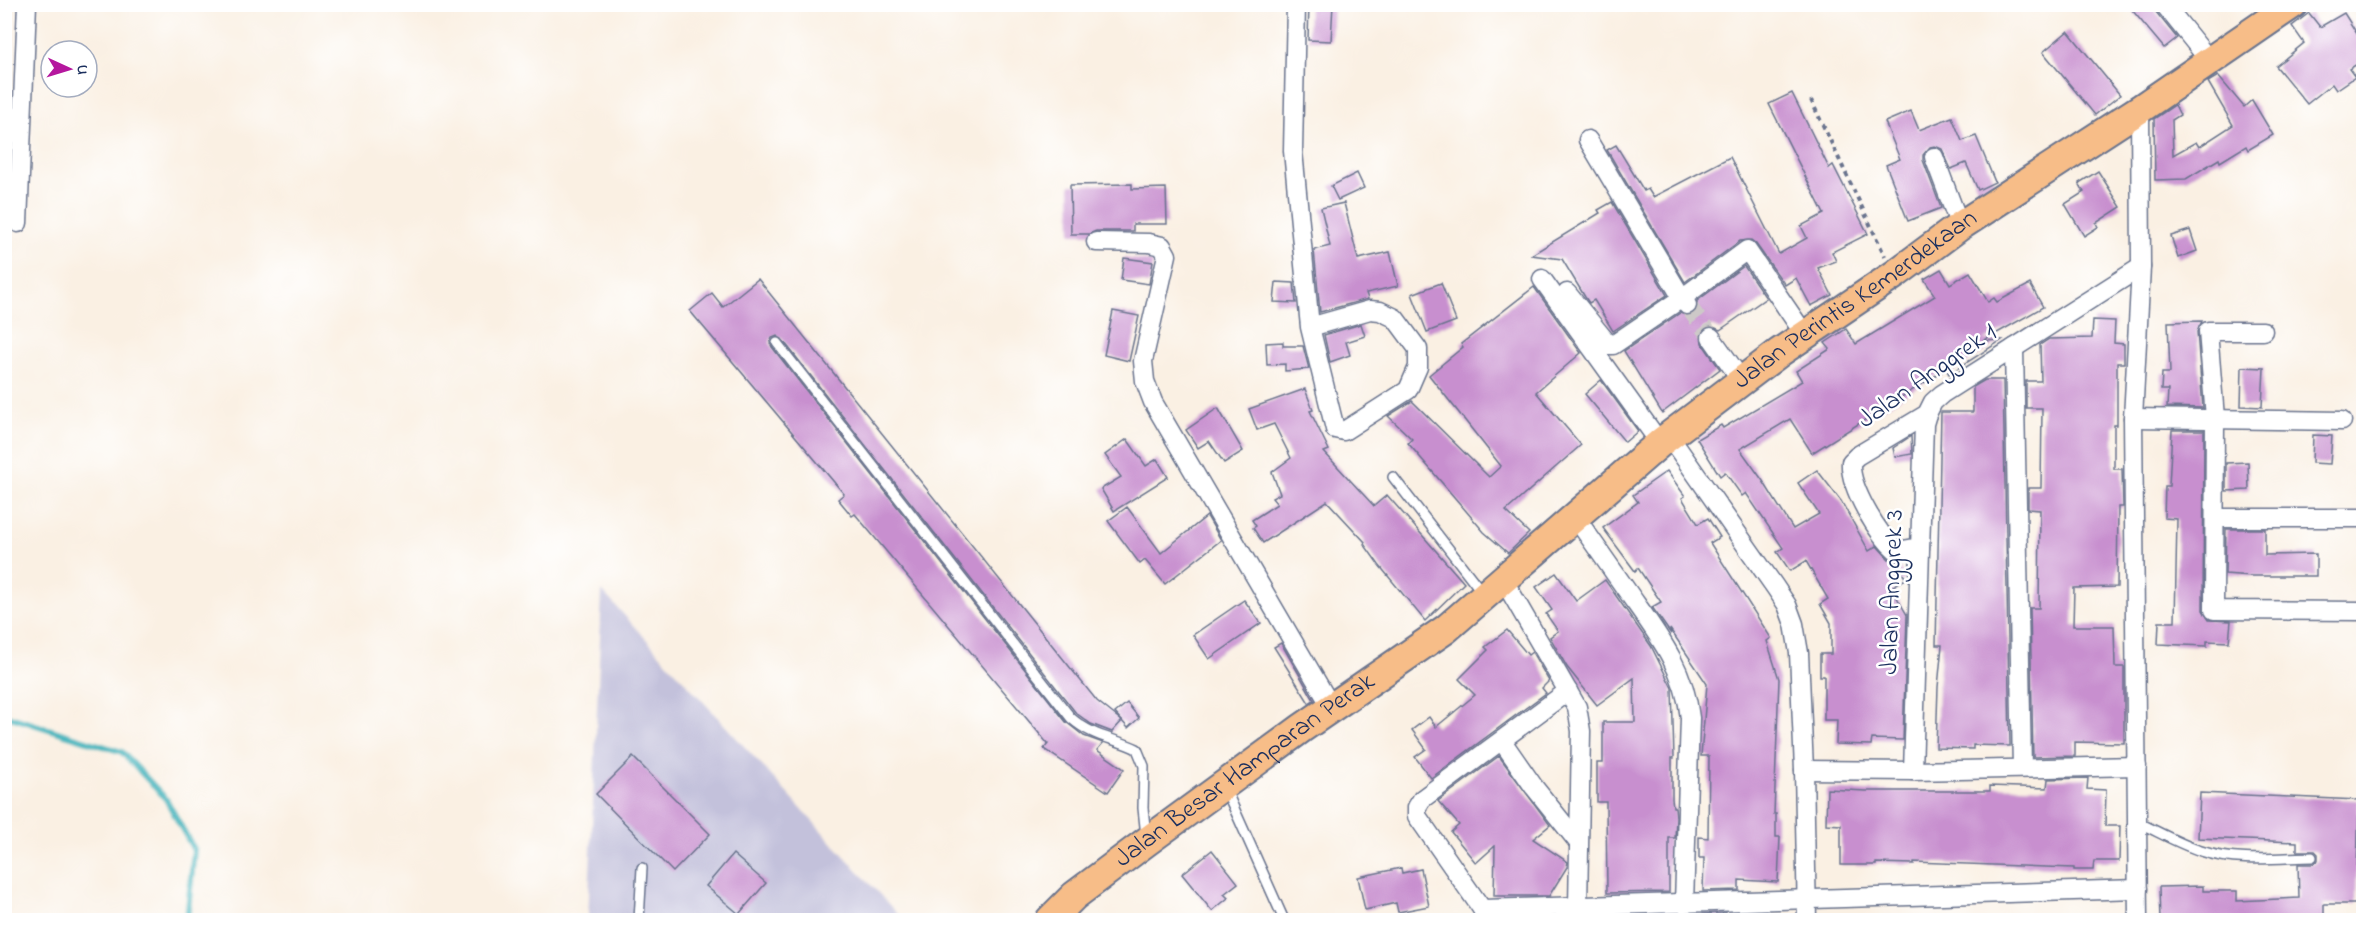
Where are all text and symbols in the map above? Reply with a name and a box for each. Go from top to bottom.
north arrow [39,39,99,99]
text: U [70,64,94,76]
street label: Jalan Perintis Kemerdekaan [1726,200,1985,400]
street label: Jalan Anggrek 1 [1851,315,2005,439]
street label: Jalan Anggrek 3 [1871,509,1915,675]
street label: Jalan Besar Hamparan Perak [1107,664,1384,878]

